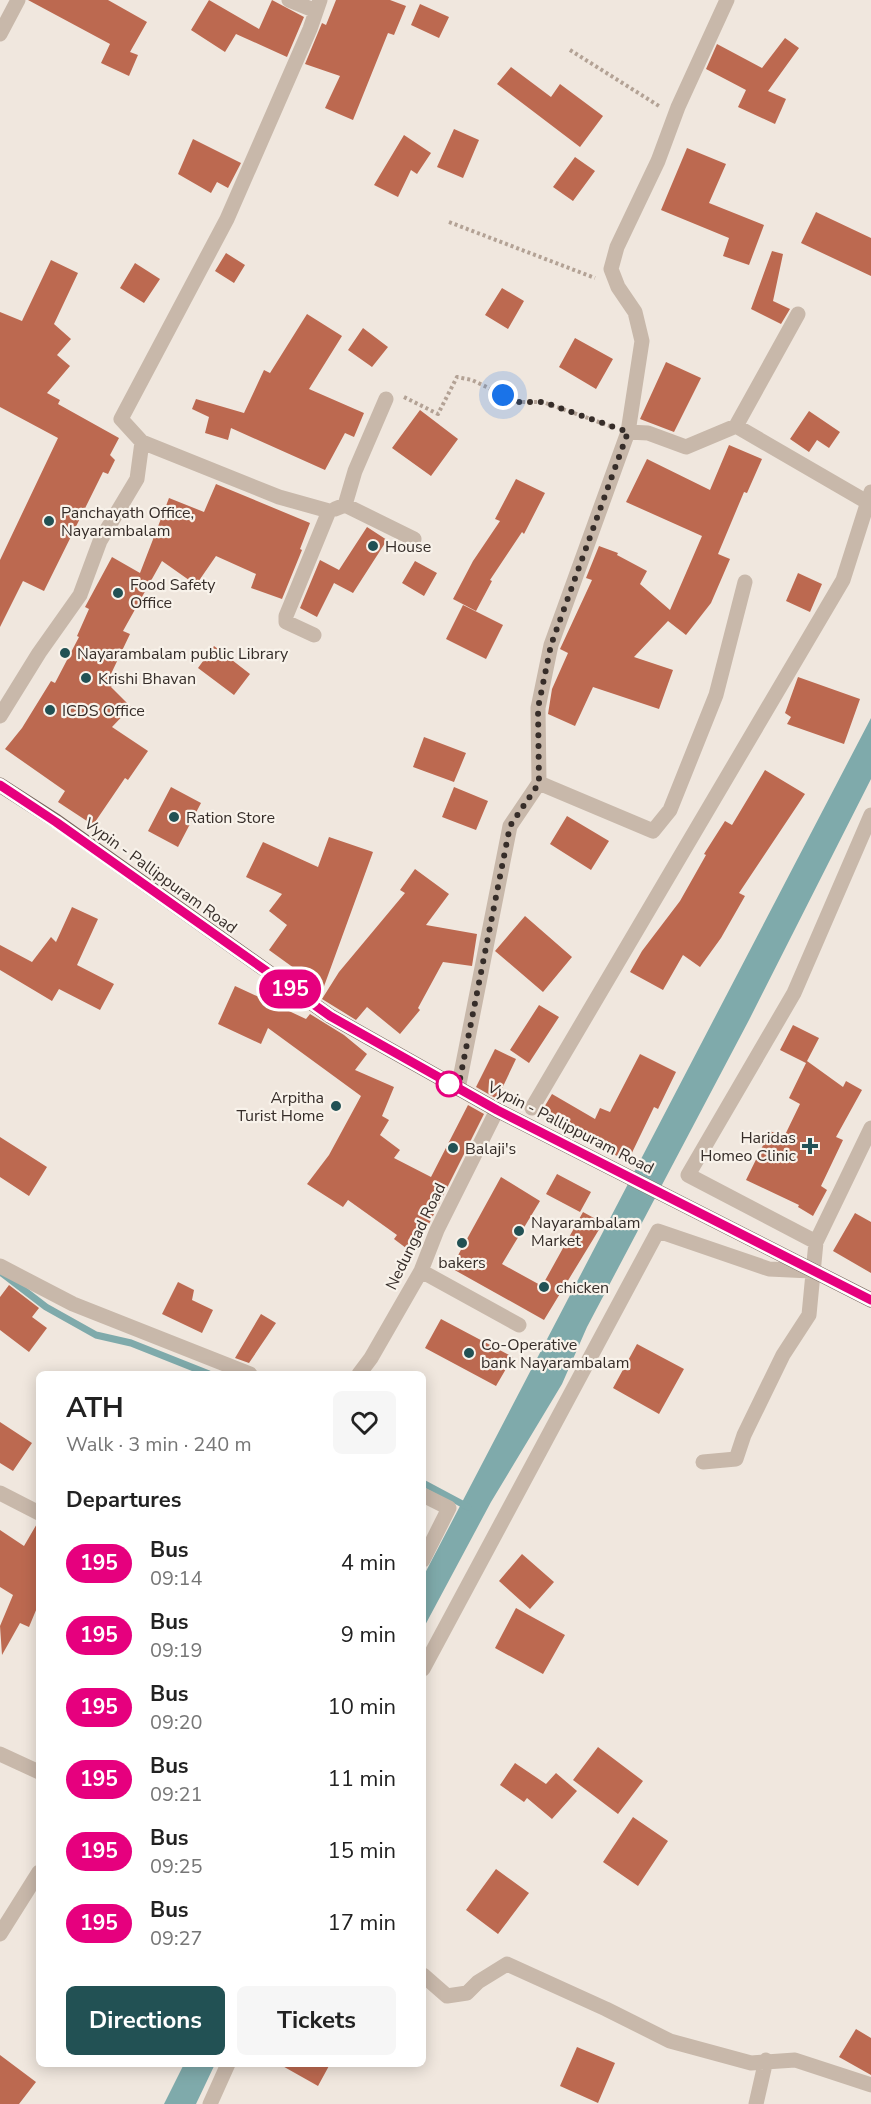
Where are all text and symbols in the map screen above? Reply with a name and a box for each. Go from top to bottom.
your location [488,380,518,410]
place label: Panchayath Office, Nayarambalam [61,502,194,542]
marker: Panchayath Office, Nayarambalam [42,514,56,528]
place label: House [385,536,431,558]
marker: House [366,539,380,553]
place label: Food Safety Office [130,574,216,614]
marker: Food Safety Office [111,586,125,600]
place label: Nayarambalam public Library [77,643,289,665]
marker: Nayarambalam public Library [58,646,72,660]
place label: Krishi Bhavan [98,668,196,690]
marker: Krishi Bhavan [79,671,93,685]
place label: ICDS Office [62,700,145,722]
marker: ICDS Office [43,703,57,717]
place label: Ration Store [186,807,275,829]
marker: Ration Store [167,810,181,824]
street label: Vypin - Pallippuram Road [79,812,241,939]
line badge: 195 [256,970,324,1008]
text: 195 [271,975,309,1003]
unlabelled marker [436,1071,462,1097]
street label: Vypin - Pallippuram Road [483,1076,658,1179]
place label: Arpitha Turist Home [237,1087,324,1127]
marker: Arpitha Turist Home [329,1099,343,1113]
place label: Haridas Homeo Clinic [700,1127,797,1167]
marker: Haridas Homeo Clinic [801,1137,819,1155]
place label: Balaji's [465,1138,516,1160]
marker: Balaji's [446,1141,460,1155]
street label: Nedungad Road [381,1179,451,1294]
place label: Nayarambalam Market [531,1212,640,1252]
marker: Nayarambalam Market [512,1224,526,1238]
marker: bakers [455,1236,469,1250]
place label: bakers [438,1252,486,1274]
place label: chicken [556,1277,609,1299]
marker: chicken [537,1280,551,1294]
place label: Co-Operative bank Nayarambalam [481,1334,629,1374]
marker: Co-Operative bank Nayarambalam [462,1346,476,1360]
text: ATH [66,1389,124,1427]
button: heart [333,1391,396,1454]
text: Walk · 3 min · 240 m [66,1431,252,1458]
text: Departures [66,1485,181,1515]
text: Bus [150,1535,189,1565]
text: 4 min [341,1548,396,1578]
text: 195 [80,1549,118,1577]
text: 09:14 [150,1565,203,1592]
text: Bus [150,1607,189,1637]
text: 9 min [341,1620,396,1650]
text: 195 [80,1621,118,1649]
text: 09:19 [150,1637,203,1664]
text: Bus [150,1679,189,1709]
text: 10 min [328,1692,396,1722]
text: 195 [80,1693,118,1721]
text: 09:20 [150,1709,203,1736]
text: Bus [150,1751,189,1781]
text: 11 min [328,1764,396,1794]
text: 195 [80,1765,118,1793]
text: 09:21 [150,1781,203,1808]
text: Bus [150,1823,189,1853]
text: 15 min [328,1836,396,1866]
text: 195 [80,1837,118,1865]
text: 09:25 [150,1853,203,1880]
text: Bus [150,1895,189,1925]
text: 17 min [328,1908,396,1938]
text: 195 [80,1909,118,1937]
text: 09:27 [150,1925,203,1952]
button: Directions [66,1986,225,2055]
button: Tickets [237,1986,396,2055]

